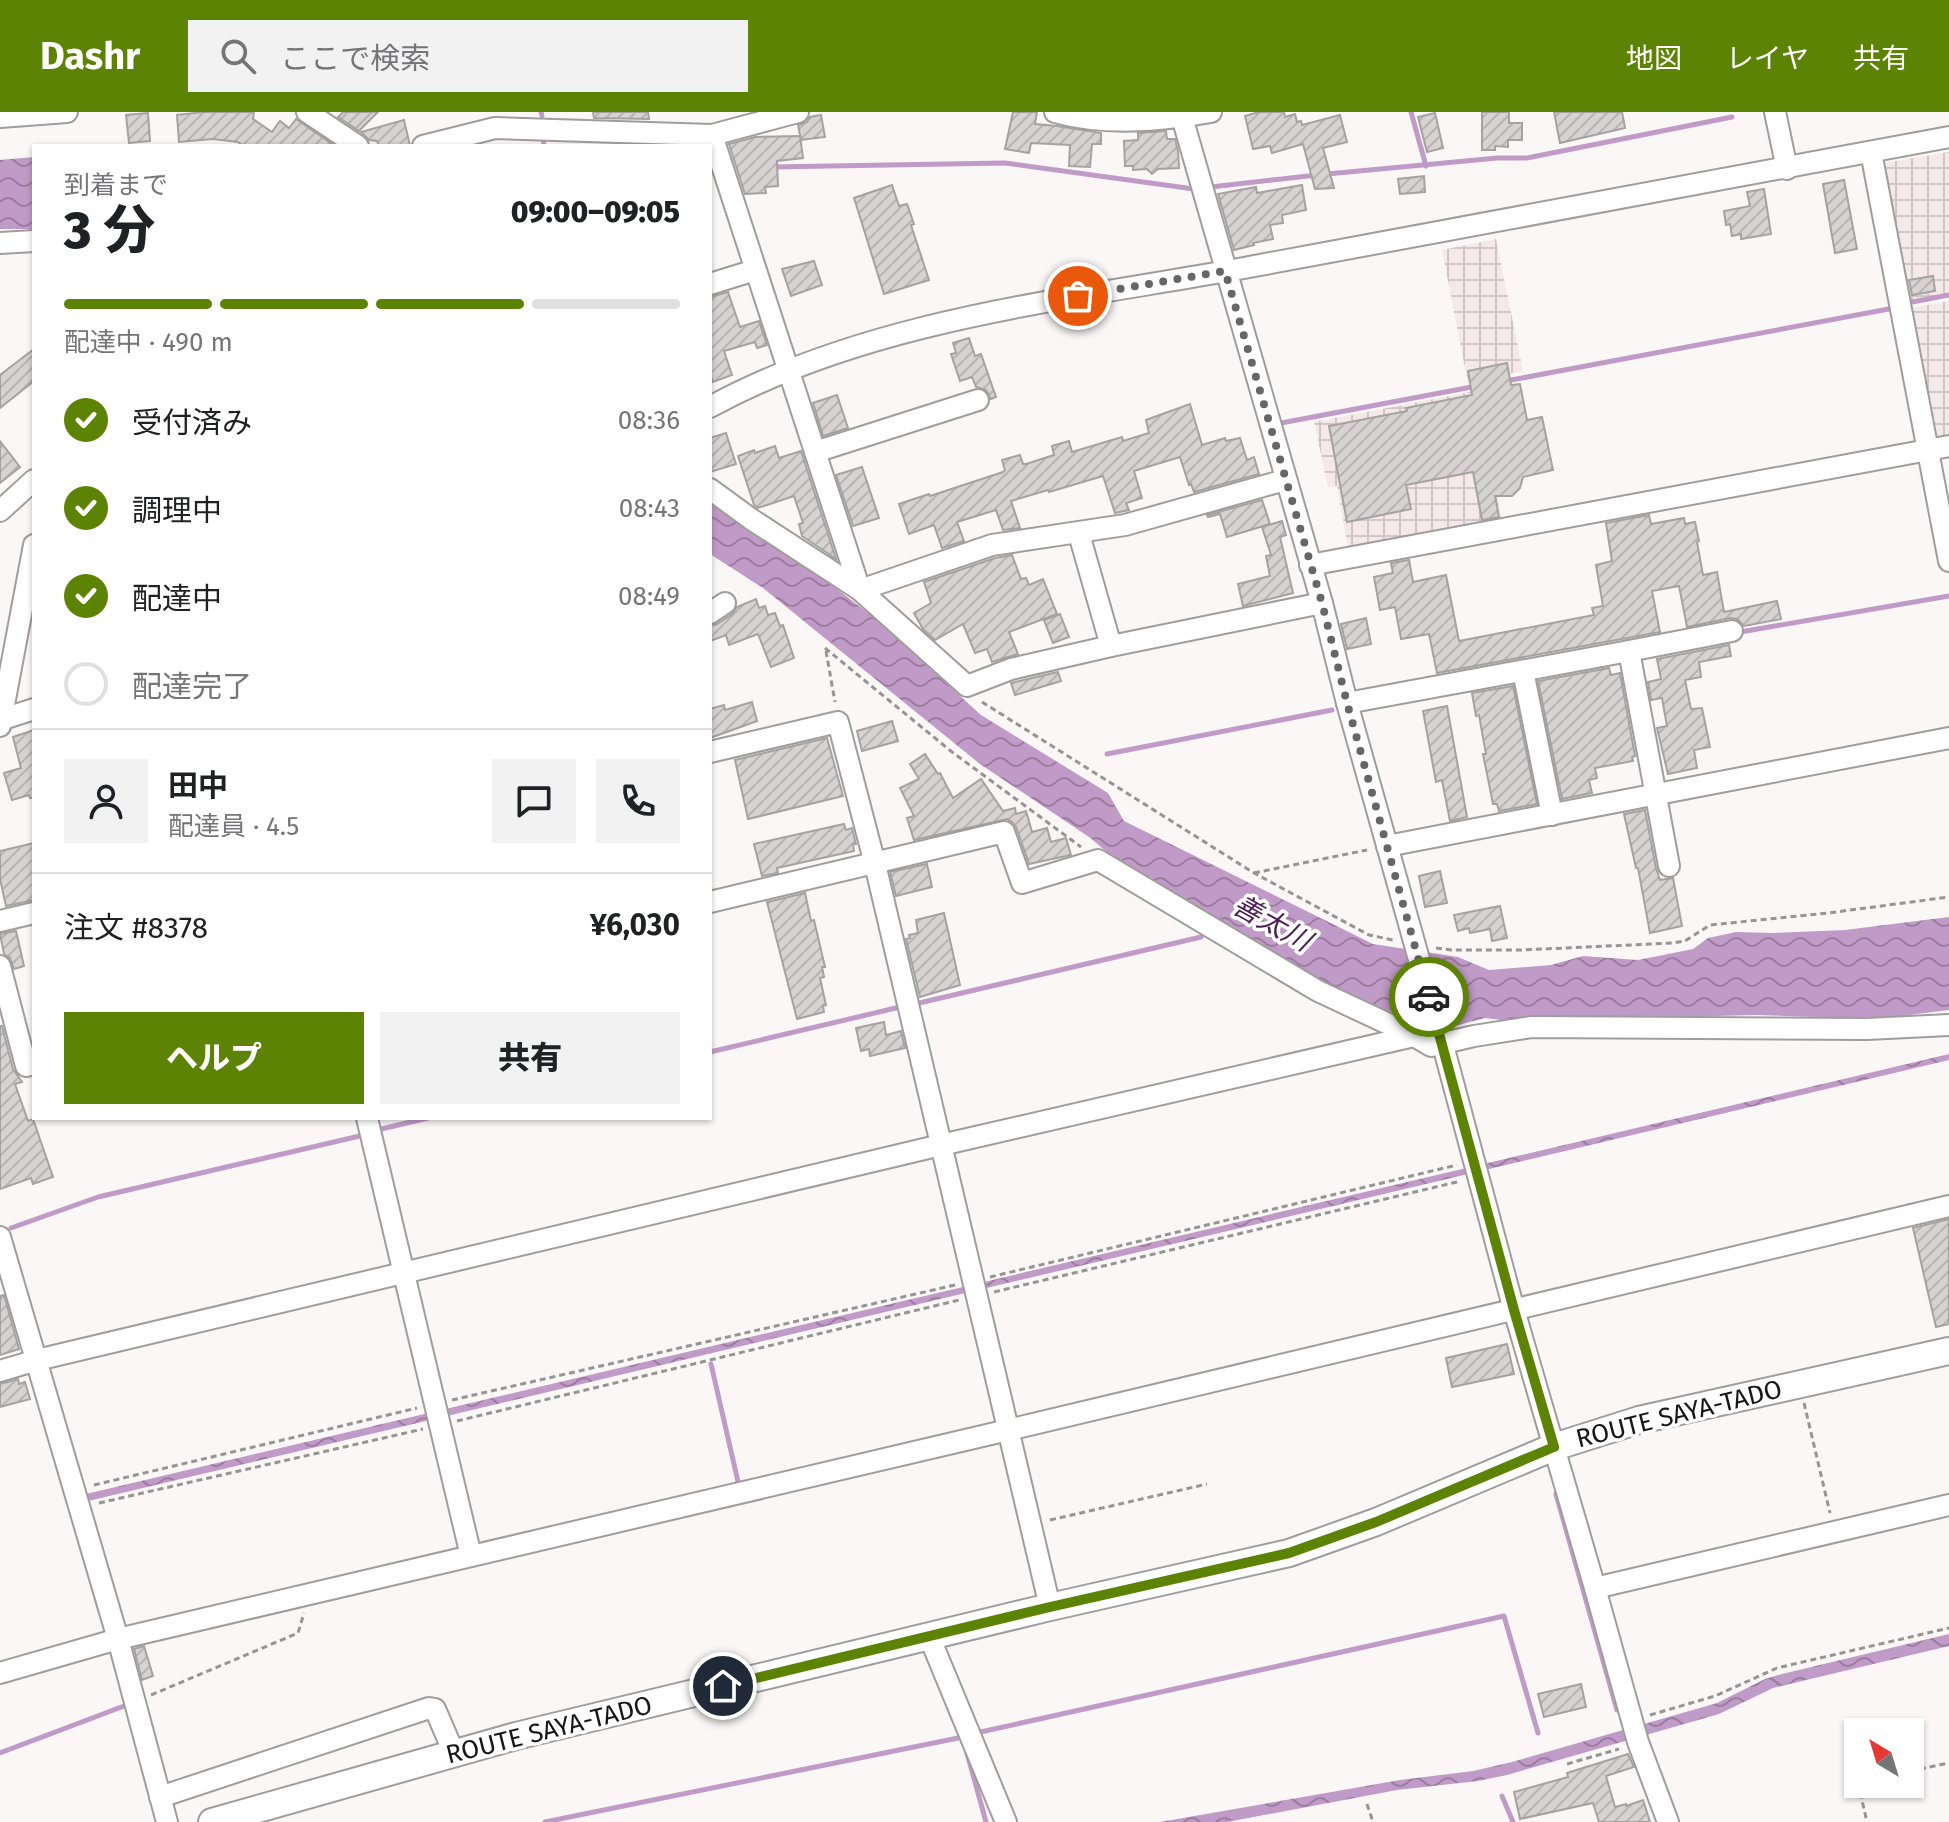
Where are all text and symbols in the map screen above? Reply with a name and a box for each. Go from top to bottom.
search box [188,20,748,92]
text: Dashr [40,33,140,79]
icon: search [216,34,260,78]
text: ここで検索 [280,41,430,77]
text: 地図 [1626,42,1682,75]
text: レイヤ [1726,42,1809,75]
text: 共有 [1853,42,1909,75]
text: 到着まで [64,170,168,201]
text: 09:00–09:05 [511,194,680,230]
text: 3 分 [64,199,155,262]
pin [1044,262,1112,330]
icon: bag [1056,274,1100,318]
text: 配達中 · 490 m [64,327,233,358]
icon: check [64,398,108,442]
text: 受付済み [132,405,252,441]
text: 08:36 [618,405,680,436]
icon: check [64,486,108,530]
text: 調理中 [132,493,222,529]
text: 08:43 [619,493,680,524]
icon: check [64,574,108,618]
text: 配達中 [132,581,222,617]
text: 08:49 [618,581,680,612]
text: 配達完了 [132,669,252,705]
button: person [64,759,148,843]
button: chat [492,759,576,843]
button: phone [596,759,680,843]
text: 田中 [168,768,228,804]
text: 配達員 · 4.5 [168,811,299,842]
water label: 善太川 [1227,888,1319,959]
text: ¥6,030 [590,907,680,943]
text: 注文 #8378 [64,910,208,946]
courier [1389,957,1469,1037]
icon: car [1407,975,1451,1019]
button: ヘルプ [64,1012,364,1104]
button: 共有 [380,1012,680,1104]
street label: ROUTE SAYA-TADO [1573,1373,1785,1455]
pin [689,1652,757,1720]
icon: home [701,1664,745,1708]
street label: ROUTE SAYA-TADO [443,1689,655,1771]
north arrow [1844,1718,1924,1798]
map controls [1844,1718,1924,1798]

